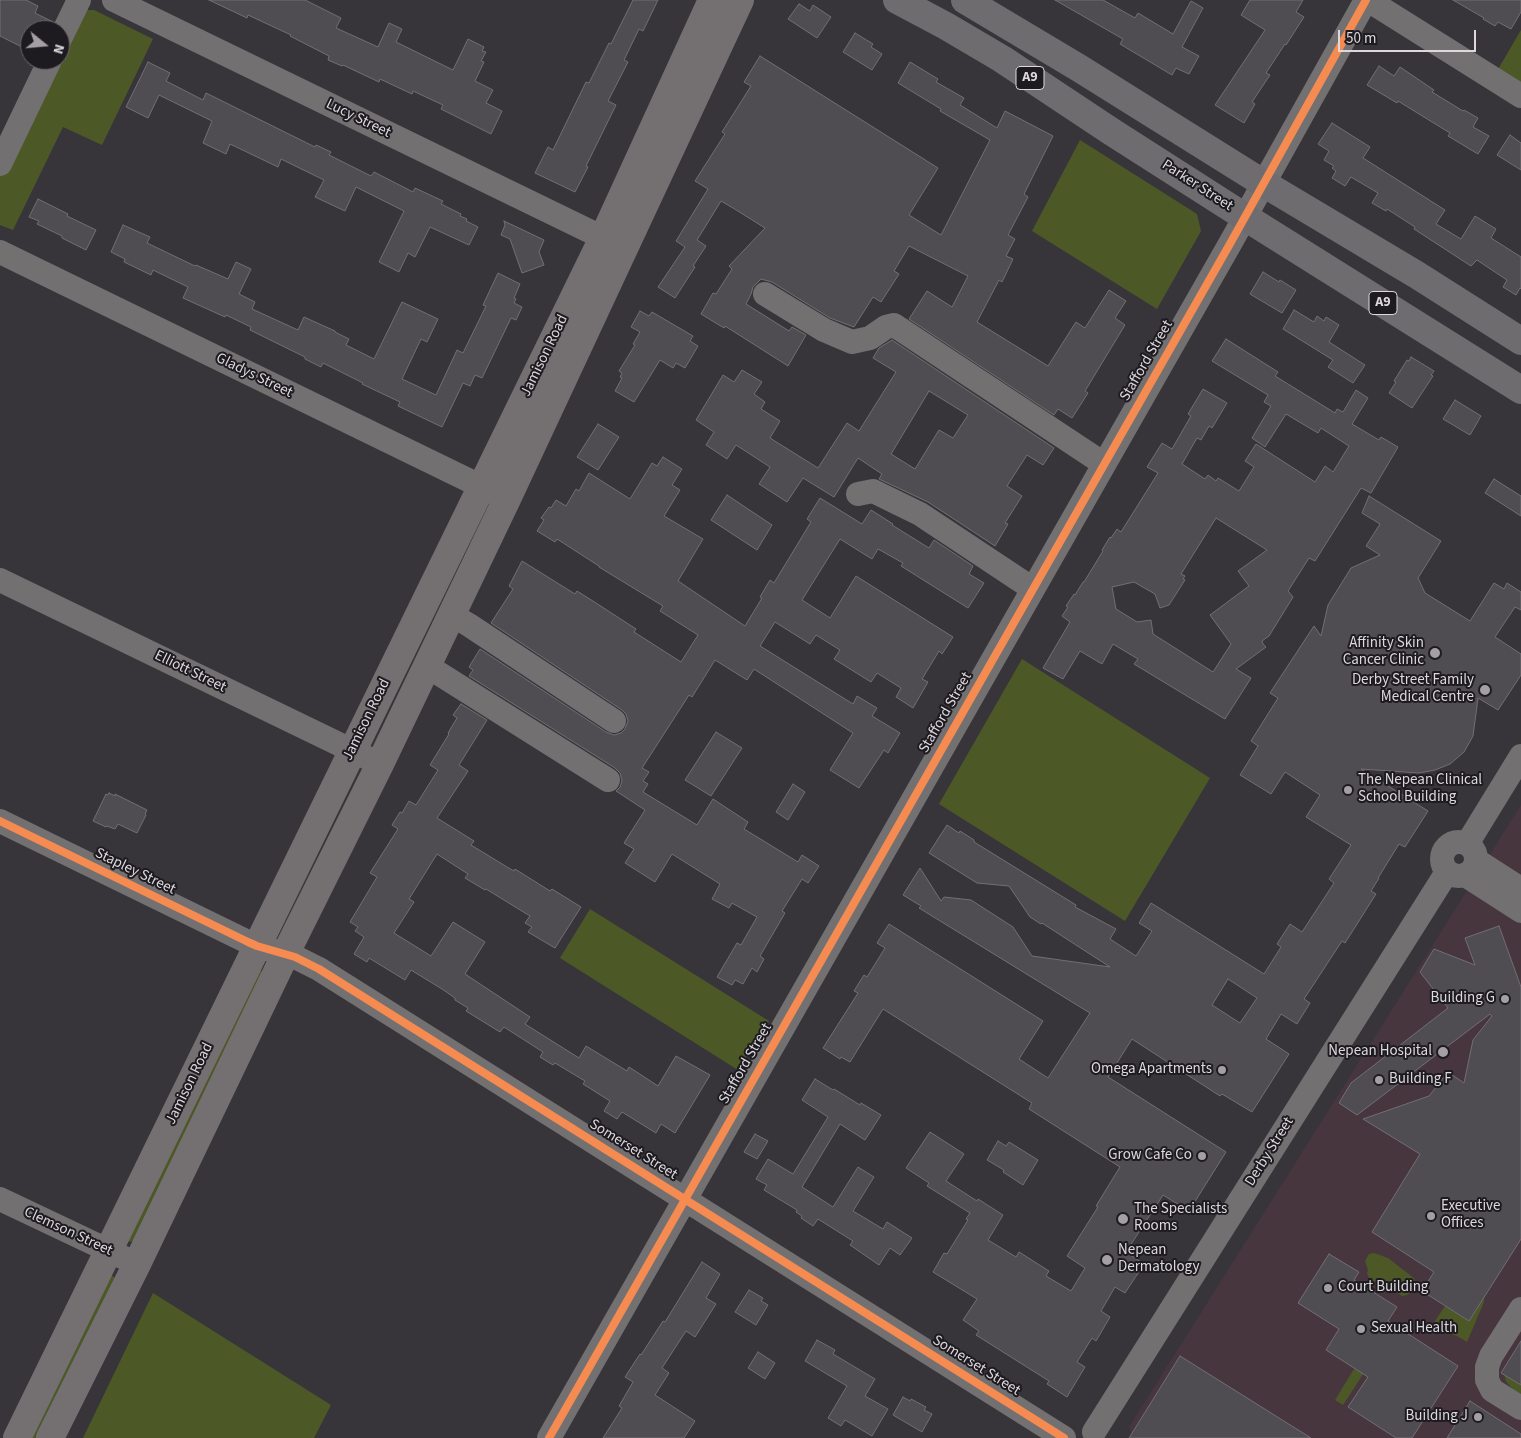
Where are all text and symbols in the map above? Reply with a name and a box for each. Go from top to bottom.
north arrow [20,20,70,70]
scale bar [1341,20,1478,52]
text: 50 m [1346,28,1376,49]
text: N [47,42,69,56]
road number: A9 [1016,66,1044,90]
street label: Lucy Street [323,96,393,142]
street label: Parker Street [1158,156,1236,216]
road number: A9 [1369,292,1397,314]
street label: Jamison Road [517,312,573,400]
street label: Stafford Street [1117,317,1177,405]
street label: Gladys Street [213,350,295,402]
place label: Affinity Skin Cancer Clinic [1343,635,1424,670]
marker: Affinity Skin Cancer Clinic [1428,646,1442,660]
street label: Elliott Street [151,647,229,697]
street label: Stafford Street [916,669,976,757]
place label: Derby Street Family Medical Centre [1352,672,1474,707]
street label: Jamison Road [339,676,395,764]
marker: Derby Street Family Medical Centre [1478,683,1492,697]
place label: The Nepean Clinical School Building [1358,772,1482,807]
marker: The Nepean Clinical School Building [1342,784,1354,796]
street label: Stapley Street [92,845,178,899]
place label: Building G [1430,990,1495,1008]
marker: Building G [1499,993,1511,1005]
street label: Stafford Street [716,1020,776,1108]
street label: Jamison Road [162,1040,218,1128]
place label: Nepean Hospital [1328,1043,1432,1061]
marker: Nepean Hospital [1436,1045,1450,1059]
place label: Omega Apartments [1091,1061,1212,1079]
marker: Omega Apartments [1216,1064,1228,1076]
place label: Building F [1389,1071,1452,1089]
marker: Building F [1373,1074,1385,1086]
street label: Derby Street [1242,1114,1298,1190]
street label: Somerset Street [586,1116,680,1184]
place label: Grow Cafe Co [1108,1147,1192,1165]
marker: Grow Cafe Co [1196,1150,1208,1162]
place label: Executive Offices [1441,1198,1500,1233]
place label: The Specialists Rooms [1134,1201,1227,1236]
street label: Clemson Street [21,1204,115,1260]
marker: Executive Offices [1425,1210,1437,1222]
marker: The Specialists Rooms [1116,1212,1130,1226]
place label: Nepean Dermatology [1118,1242,1199,1277]
marker: Nepean Dermatology [1100,1253,1114,1267]
place label: Court Building [1338,1279,1428,1297]
marker: Court Building [1322,1282,1334,1294]
place label: Sexual Health [1371,1320,1457,1338]
marker: Sexual Health [1355,1323,1367,1335]
street label: Somerset Street [929,1332,1023,1400]
place label: Building J [1406,1408,1468,1426]
marker: Building J [1472,1411,1484,1423]

